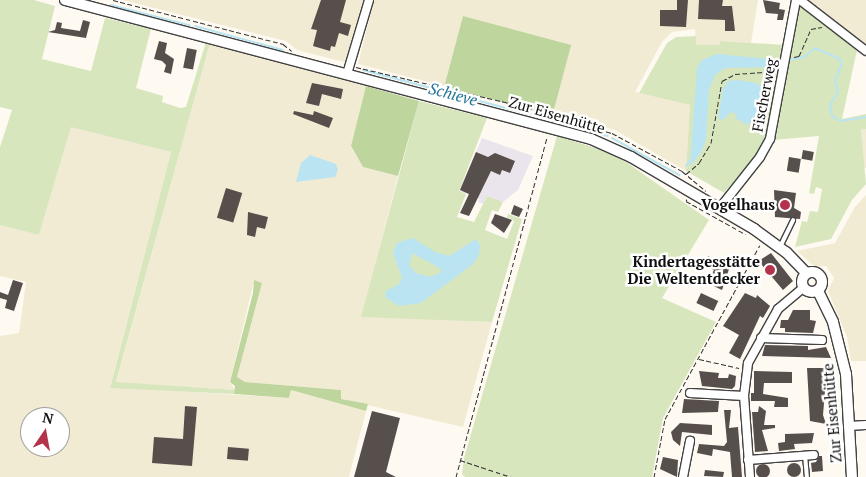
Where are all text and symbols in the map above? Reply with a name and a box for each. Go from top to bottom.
street label: Fischerweg [748,57,780,133]
water label: Schieve [426,78,480,110]
street label: Zur Eisenhütte [507,93,607,137]
place label: Vogelhaus [701,196,775,214]
marker: Vogelhaus [779,199,791,211]
place label: Kindertagesstätte Die Weltentdecker [627,252,760,287]
marker: Kindertagesstätte Die Weltentdecker [764,264,776,276]
street label: Zur Eisenhütte [819,363,845,463]
north arrow [20,407,70,457]
text: N [41,407,55,428]

